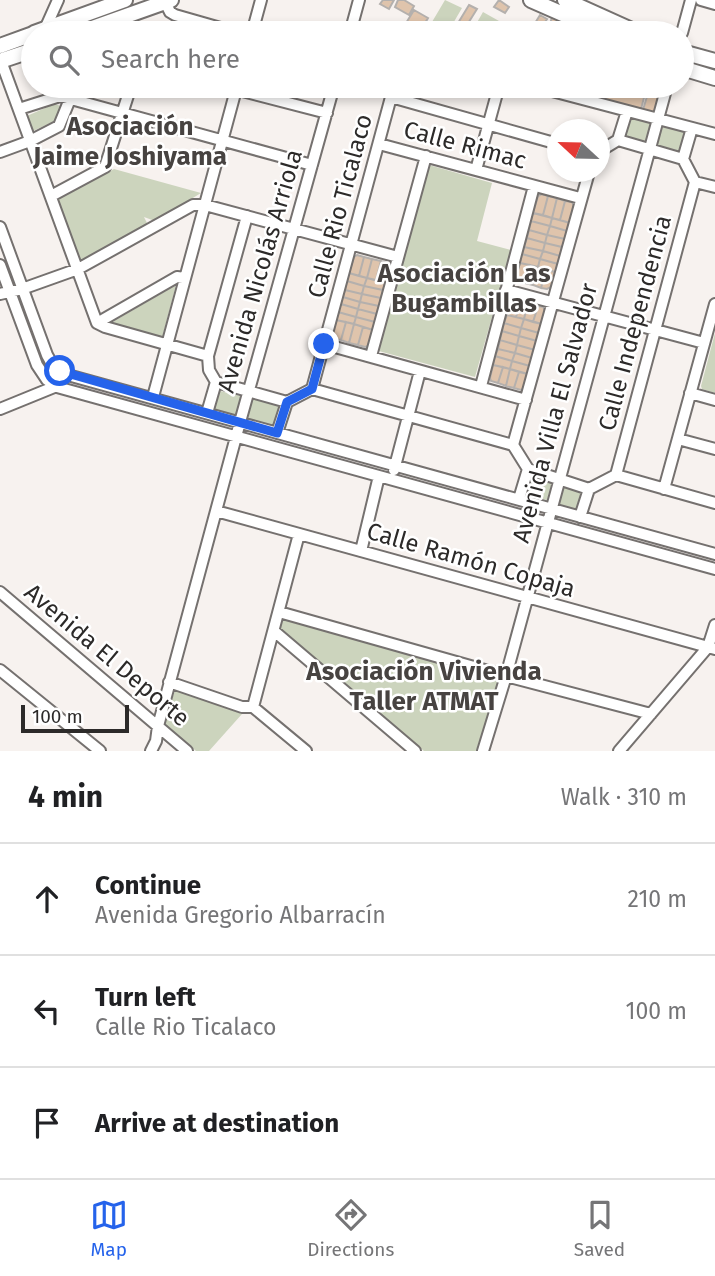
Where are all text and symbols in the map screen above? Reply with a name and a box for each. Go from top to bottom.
search box [21,21,694,98]
icon: search [45,41,83,79]
text: Search here [101,44,240,75]
district label: Asociación Jaime Joshiyama [32,111,227,172]
street label: Calle Rio Ticalaco [302,111,378,301]
street label: Calle Rimac [401,115,529,175]
north arrow [547,119,610,182]
street label: Avenida Nicolás Arriola [212,146,308,396]
street label: Calle Independencia [593,212,677,434]
district label: Asociación Las Bugambillas [377,258,551,319]
street label: Avenida Villa El Salvador [507,279,603,546]
route end [308,328,339,359]
route start [44,355,75,386]
street label: Calle Ramón Copaja [364,517,578,603]
street label: Avenida El Deporte [19,578,195,732]
district label: Asociación Vivienda Taller ATMAT [305,656,542,717]
scale bar [21,702,130,734]
text: 100 m [32,705,83,728]
text: 4 min [28,779,103,815]
text: Walk · 310 m [561,783,687,811]
text: Continue [95,870,201,901]
icon: ahead [28,880,66,918]
text: 210 m [628,885,687,913]
text: Avenida Gregorio Albarracín [95,901,386,929]
text: Turn left [95,982,196,1013]
icon: left [28,992,66,1030]
text: 100 m [626,997,687,1025]
text: Calle Rio Ticalaco [95,1013,276,1041]
icon: arrive [28,1104,66,1142]
text: Arrive at destination [95,1108,339,1139]
tab: Map [90,1196,128,1261]
tab: Directions [307,1196,394,1261]
tab: Saved [574,1196,625,1261]

